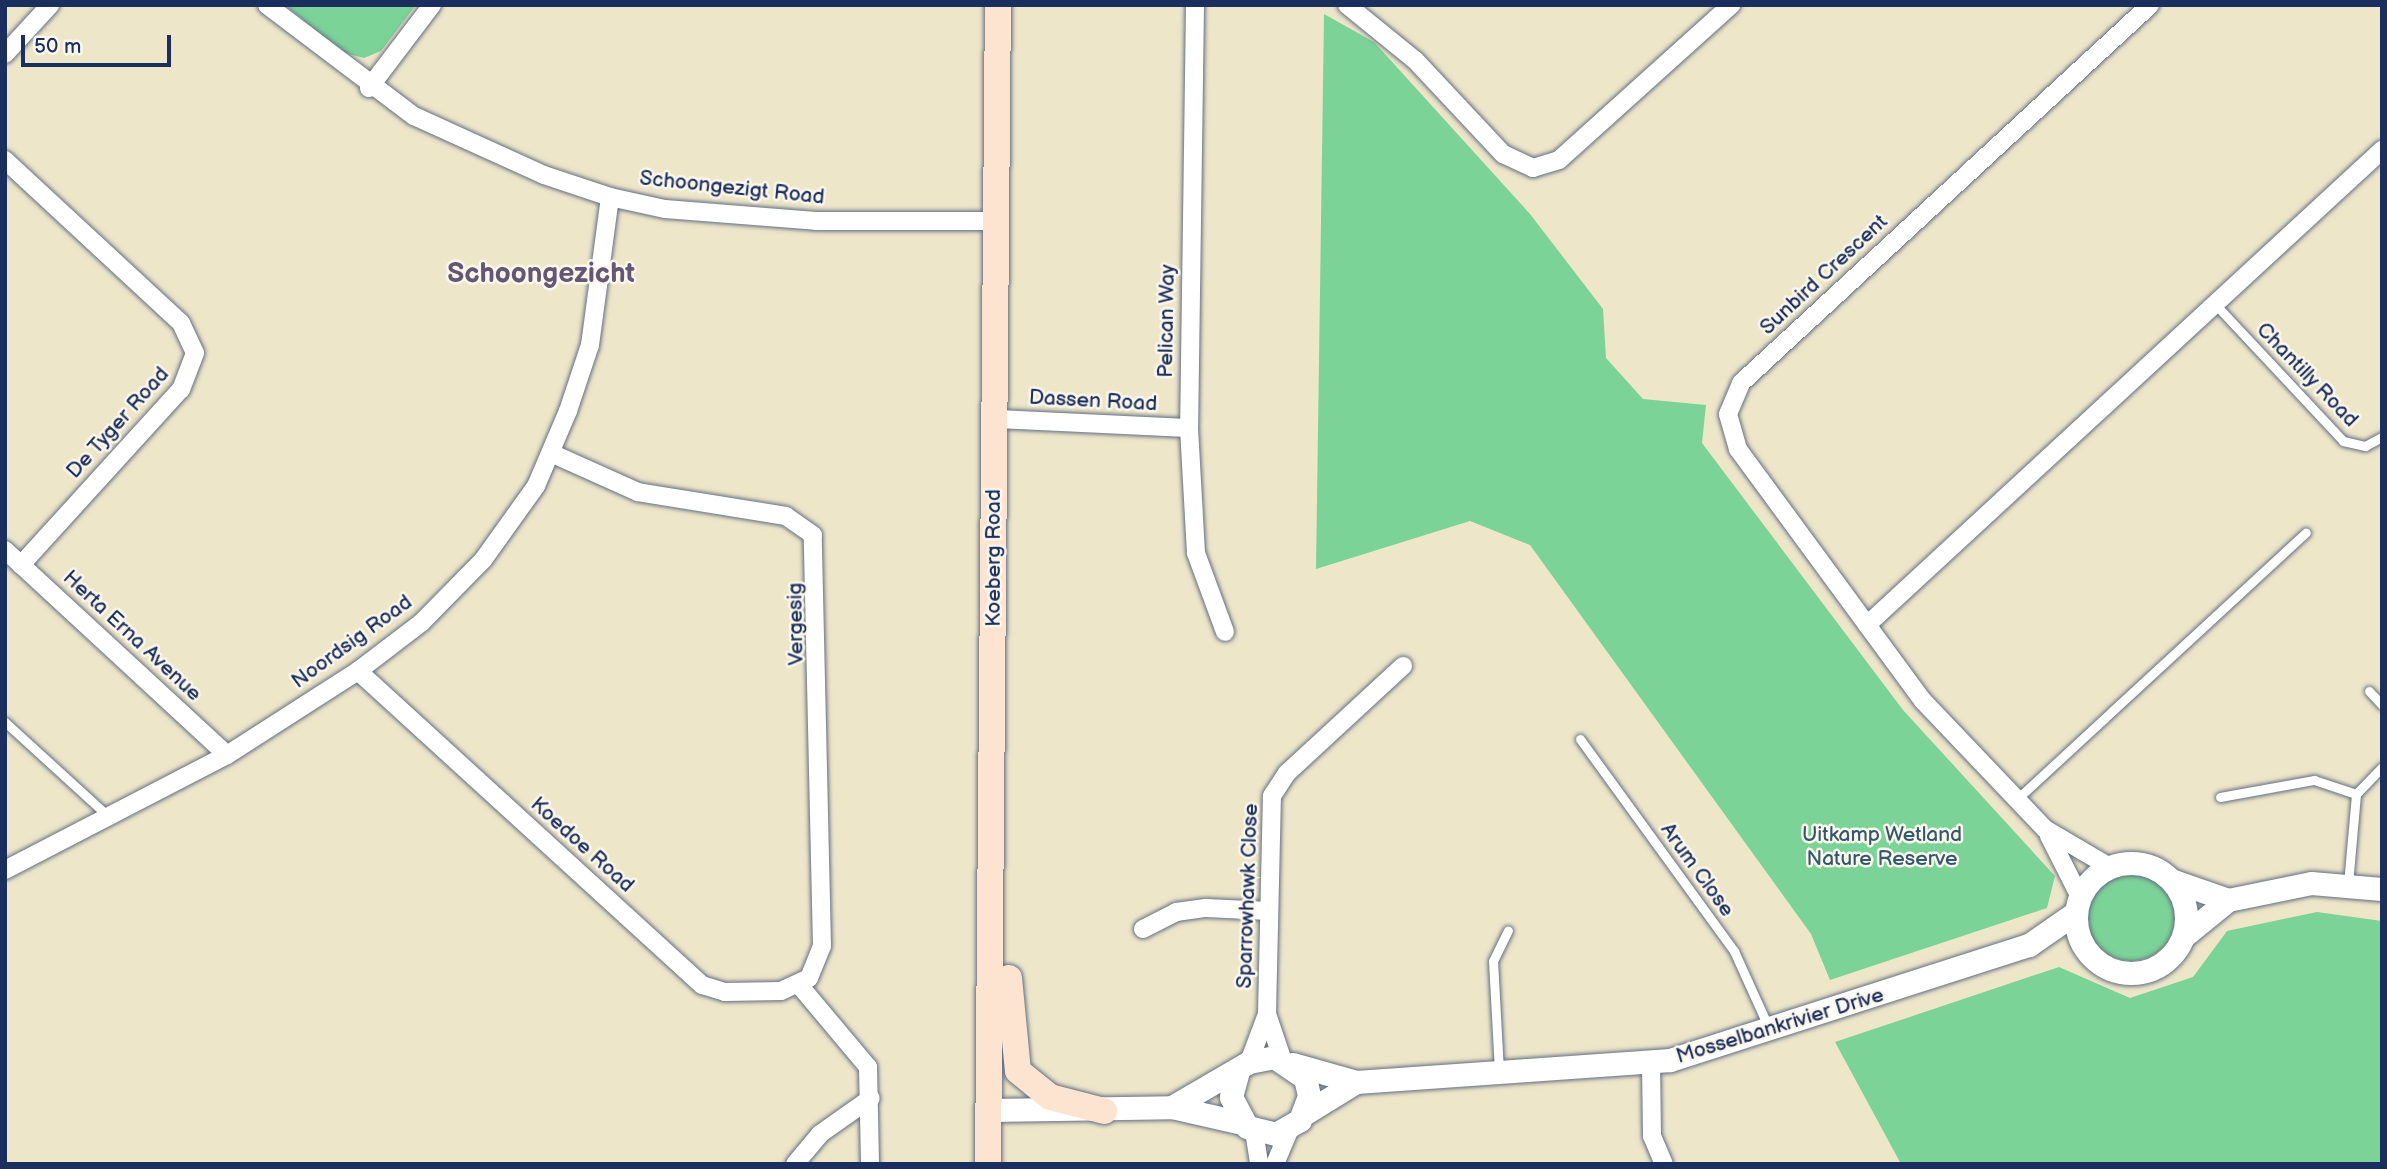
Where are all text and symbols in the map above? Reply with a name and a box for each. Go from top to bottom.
scale bar [24,21,175,65]
text: 50 m [34,34,81,59]
street label: Schoongezigt Road [638,166,826,210]
street label: Sunbird Crescent [1755,210,1893,340]
district label: Schoongezicht [447,257,635,291]
street label: Pelican Way [1153,264,1181,378]
street label: Chantilly Road [2250,317,2364,433]
street label: De Tyger Road [61,362,175,484]
street label: Dassen Road [1028,385,1158,417]
street label: Koeberg Road [981,489,1007,627]
street label: Herta Erna Avenue [57,565,207,707]
street label: Vergesig [783,582,809,666]
street label: Noordsig Road [287,590,417,694]
street label: Koedoe Road [525,792,639,898]
street label: Sparrowhawk Close [1232,803,1264,989]
street label: Arum Close [1655,818,1739,922]
park label: Uitkamp Wetland Nature Reserve [1802,822,1962,872]
street label: Mosselbankrivier Drive [1673,982,1887,1070]

